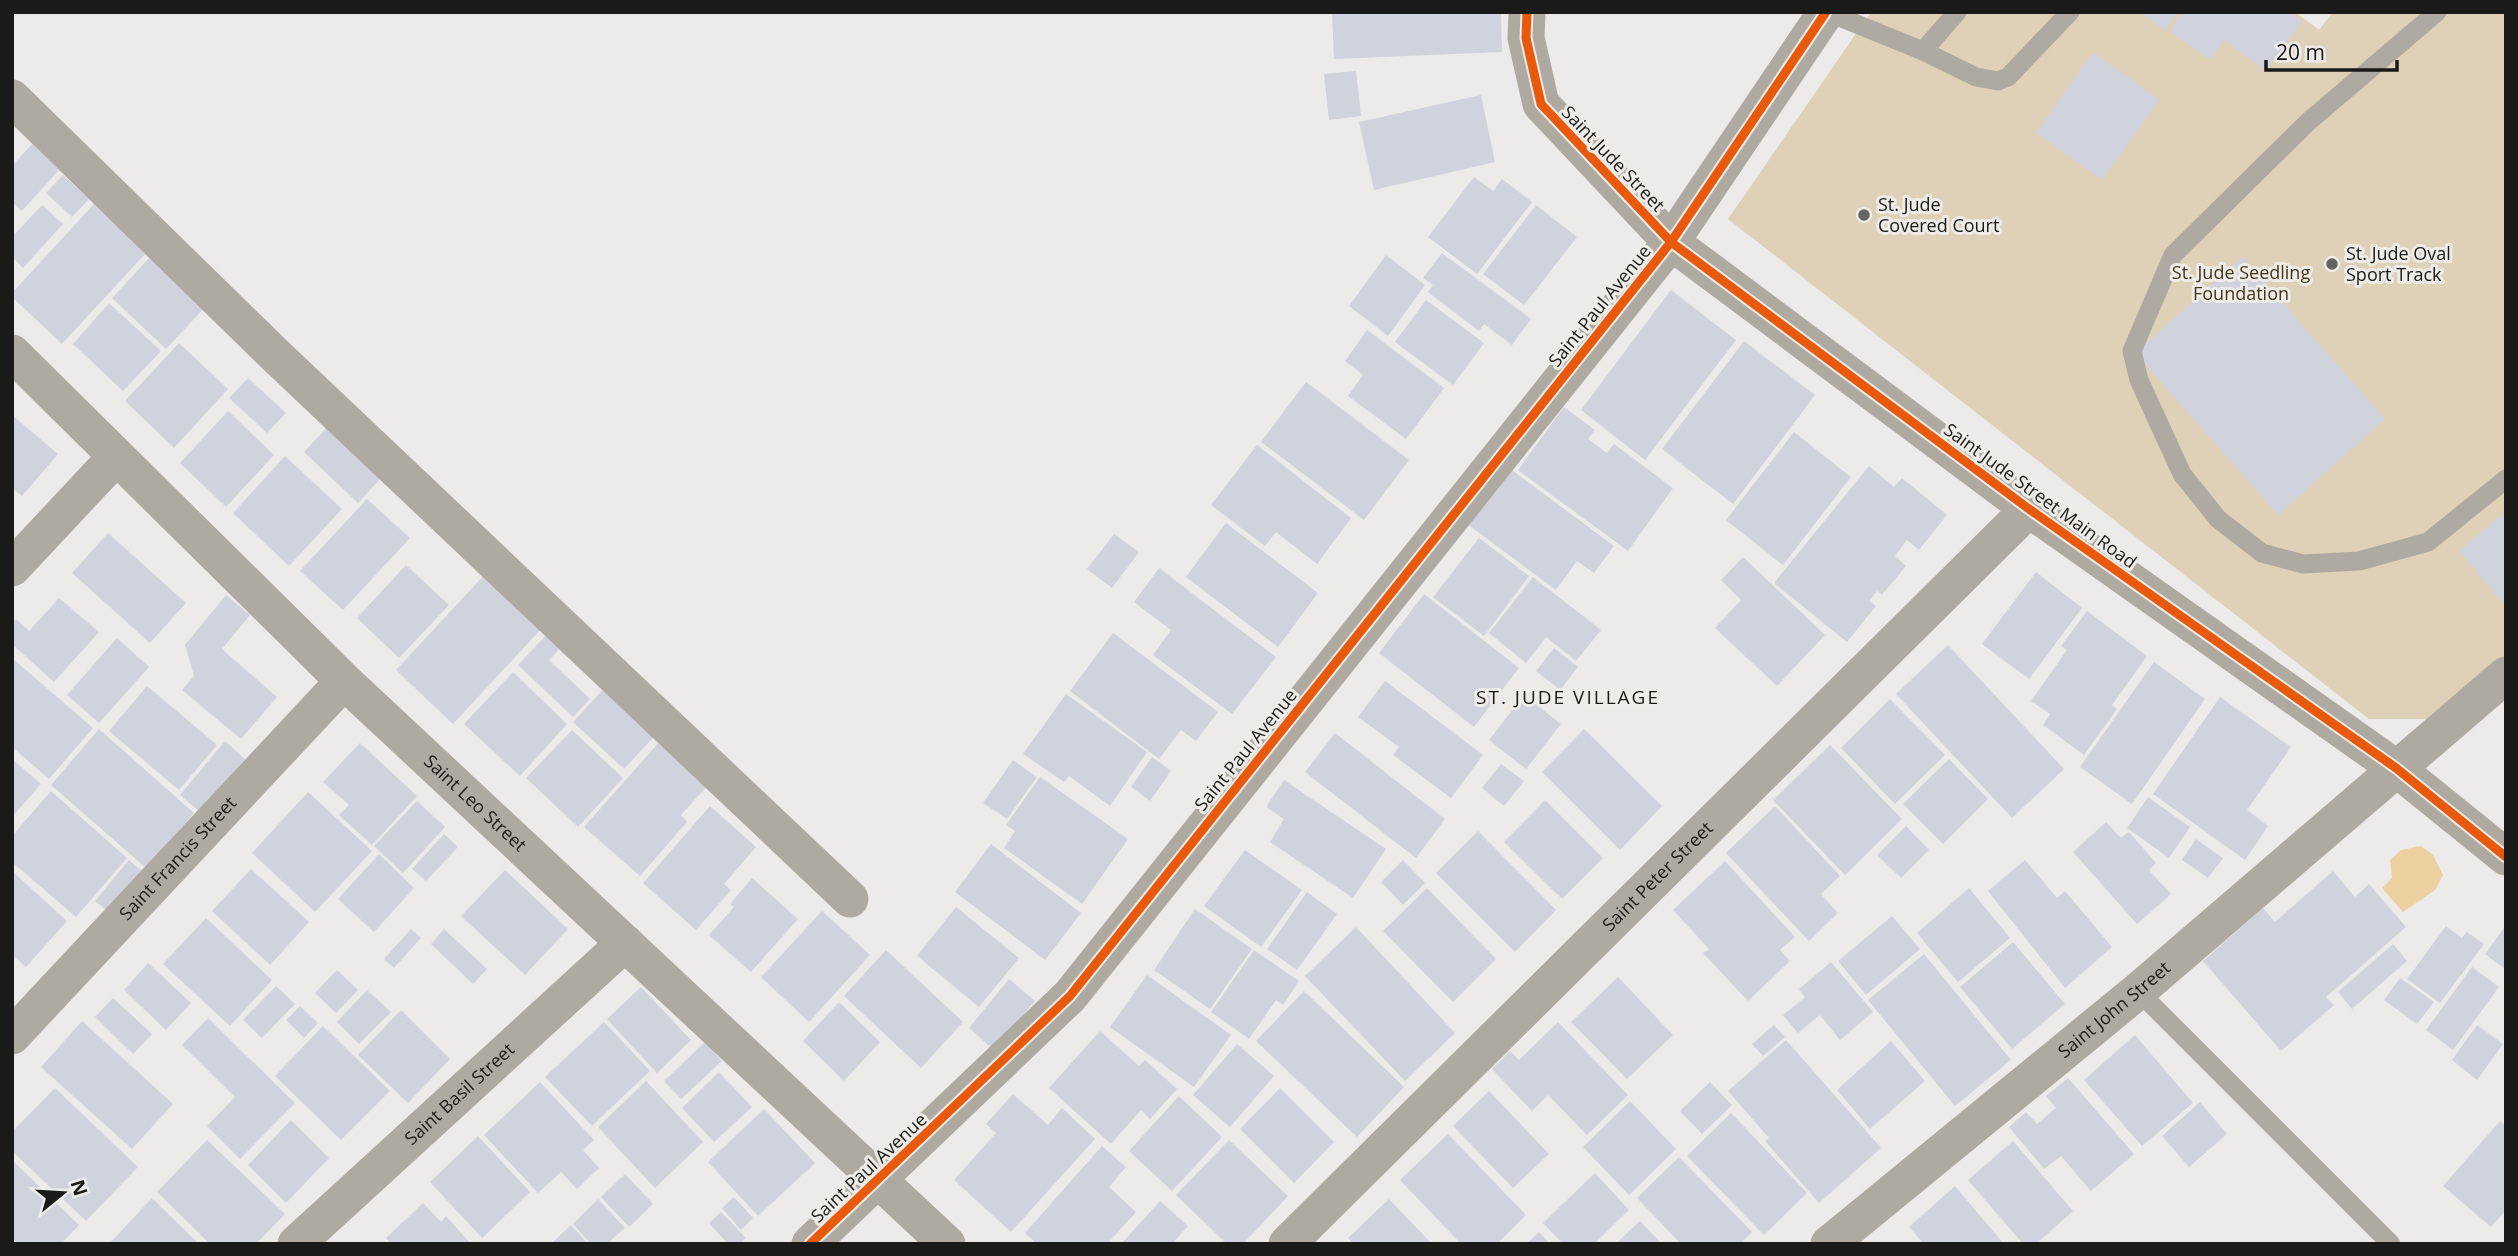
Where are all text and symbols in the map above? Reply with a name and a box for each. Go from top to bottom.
scale bar [2266,28,2397,72]
text: 20 m [2276,38,2325,66]
street label: Saint Jude Street [1557,100,1670,216]
place label: St. Jude Covered Court [1878,192,1999,237]
marker: St. Jude Covered Court [1856,207,1872,223]
street label: Saint Paul Avenue [1543,239,1656,371]
place label: St. Jude Oval Sport Track [2346,241,2451,286]
marker: St. Jude Oval Sport Track [2324,256,2340,272]
park label: St. Jude Seedling Foundation [2172,260,2310,305]
street label: Saint Jude Street Main Road [1939,417,2142,573]
street label: Saint Paul Avenue [1189,683,1302,815]
district label: ST. JUDE VILLAGE [1476,684,1660,710]
street label: Saint Leo Street [419,749,532,856]
street label: Saint Francis Street [113,791,241,925]
street label: Saint Peter Street [1597,816,1718,936]
street label: Saint John Street [2052,956,2175,1063]
street label: Saint Basil Street [399,1037,519,1150]
street label: Saint Paul Avenue [805,1107,931,1227]
north arrow [28,1158,98,1228]
text: N [64,1176,94,1199]

